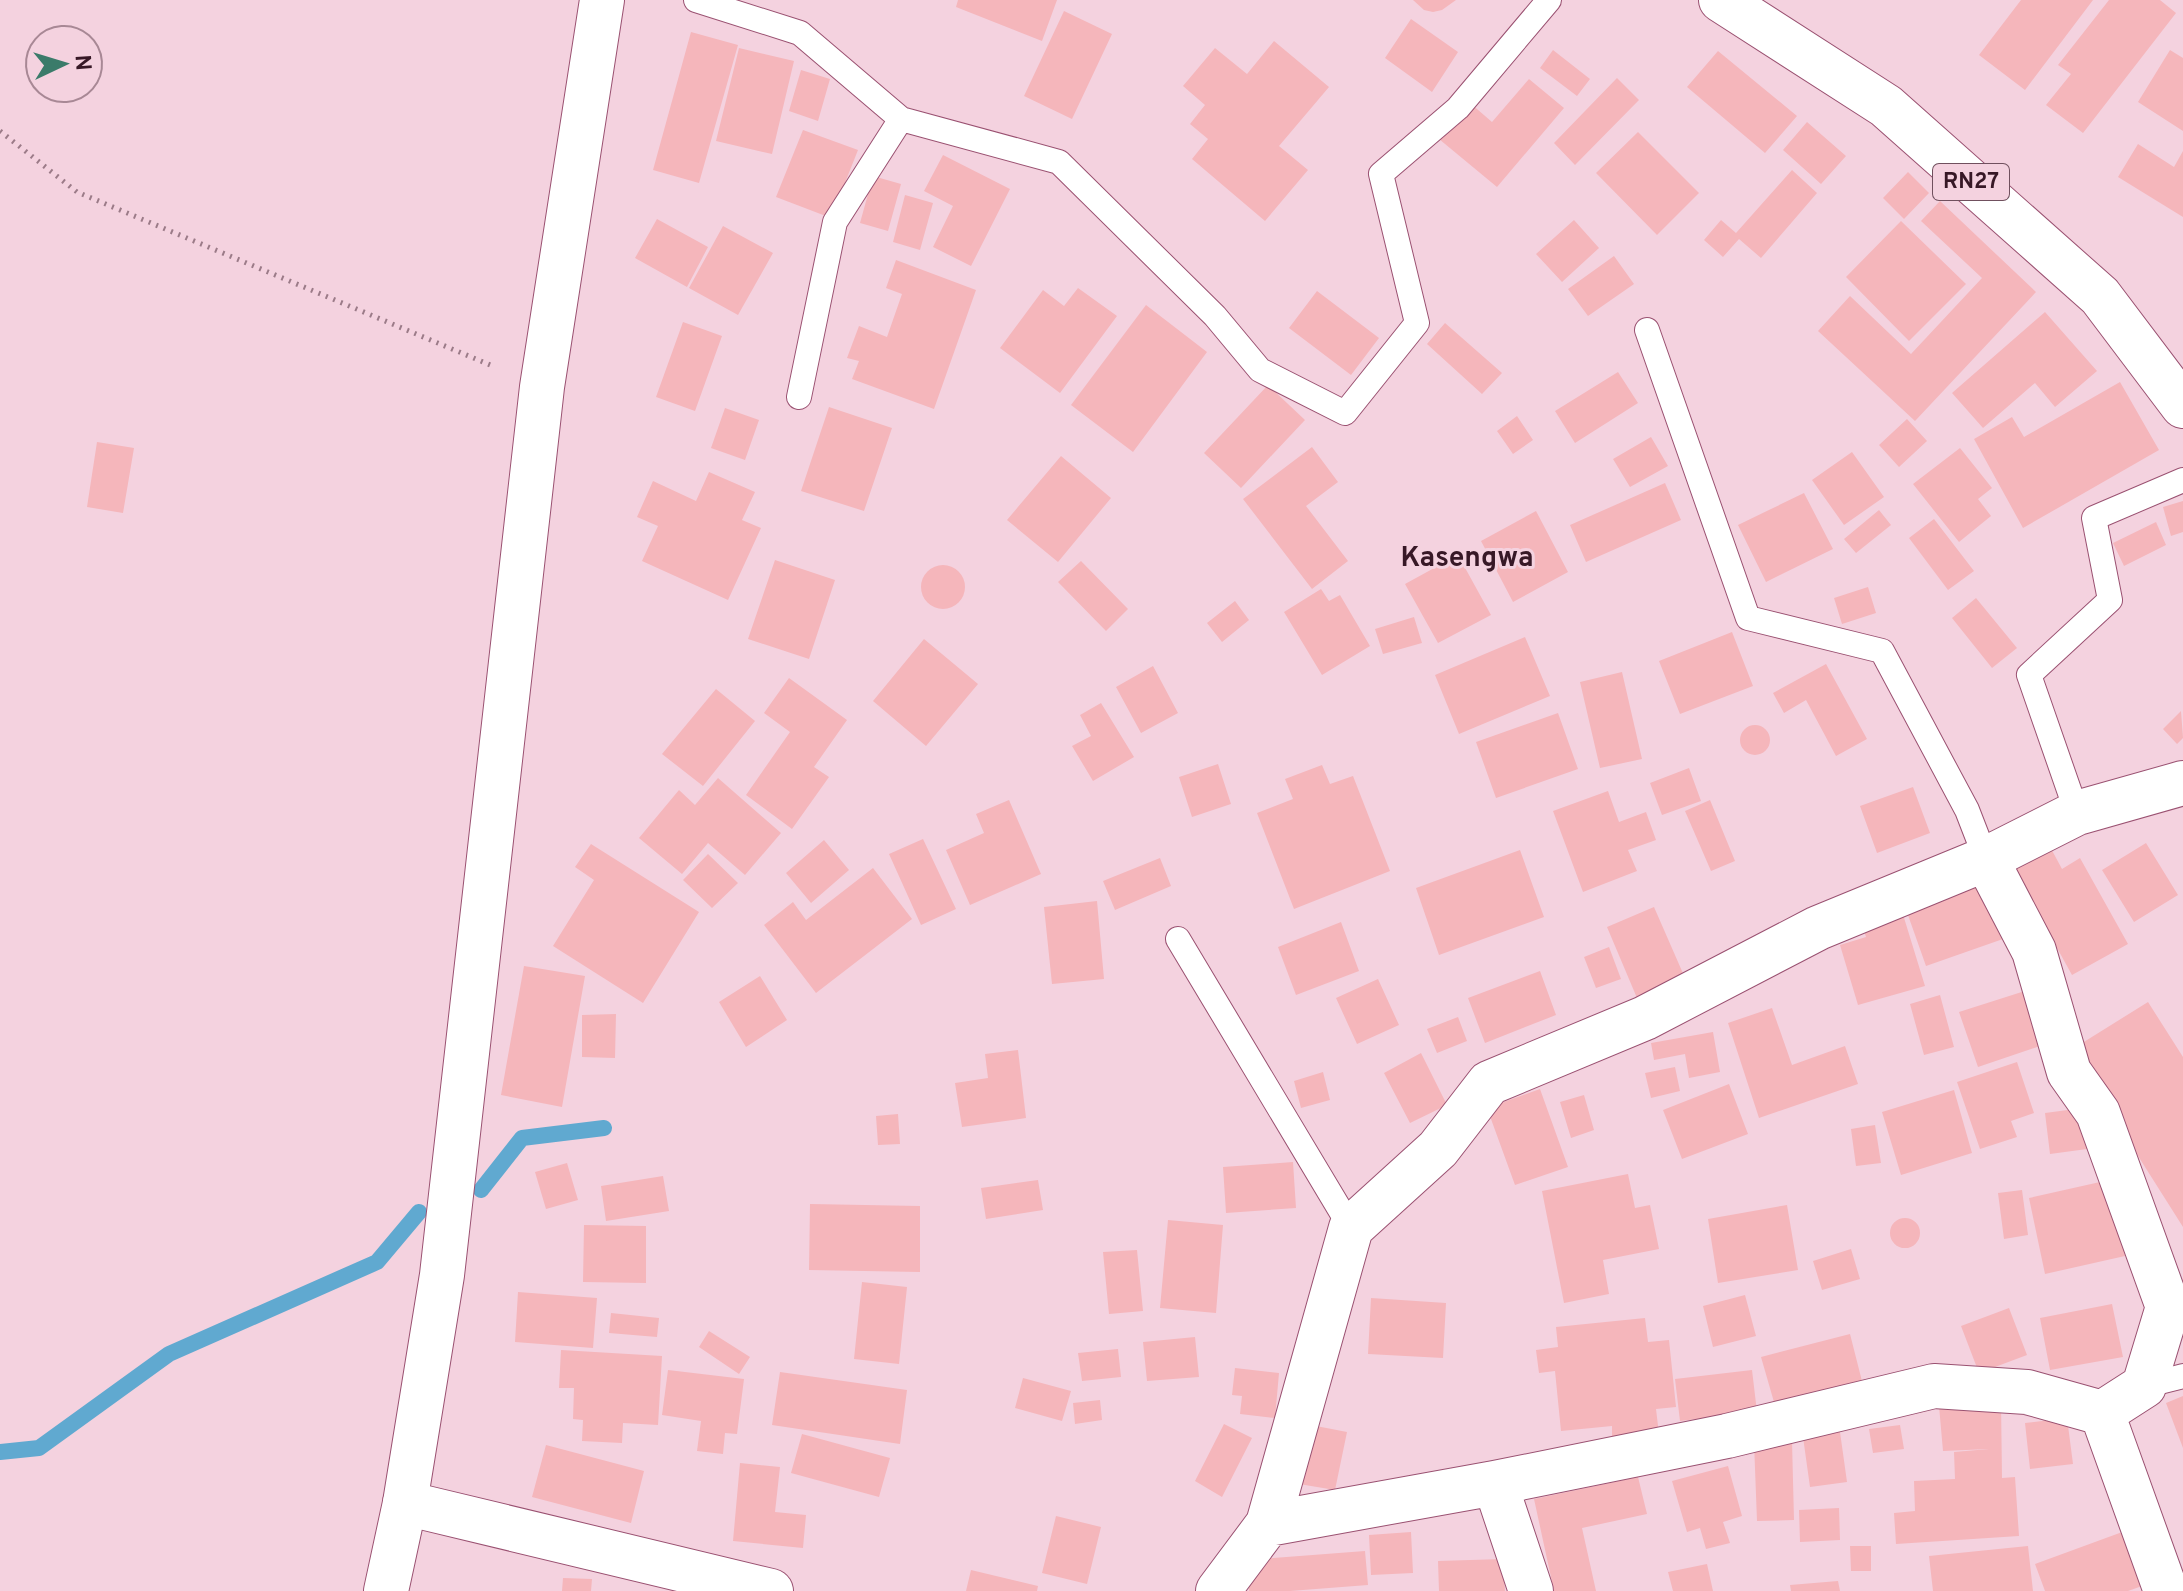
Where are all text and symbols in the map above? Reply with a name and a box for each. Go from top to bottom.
north arrow [24,24,104,104]
text: N [67,54,95,72]
road number: RN27 [1933,164,2009,200]
district label: Kasengwa [1400,541,1534,577]

